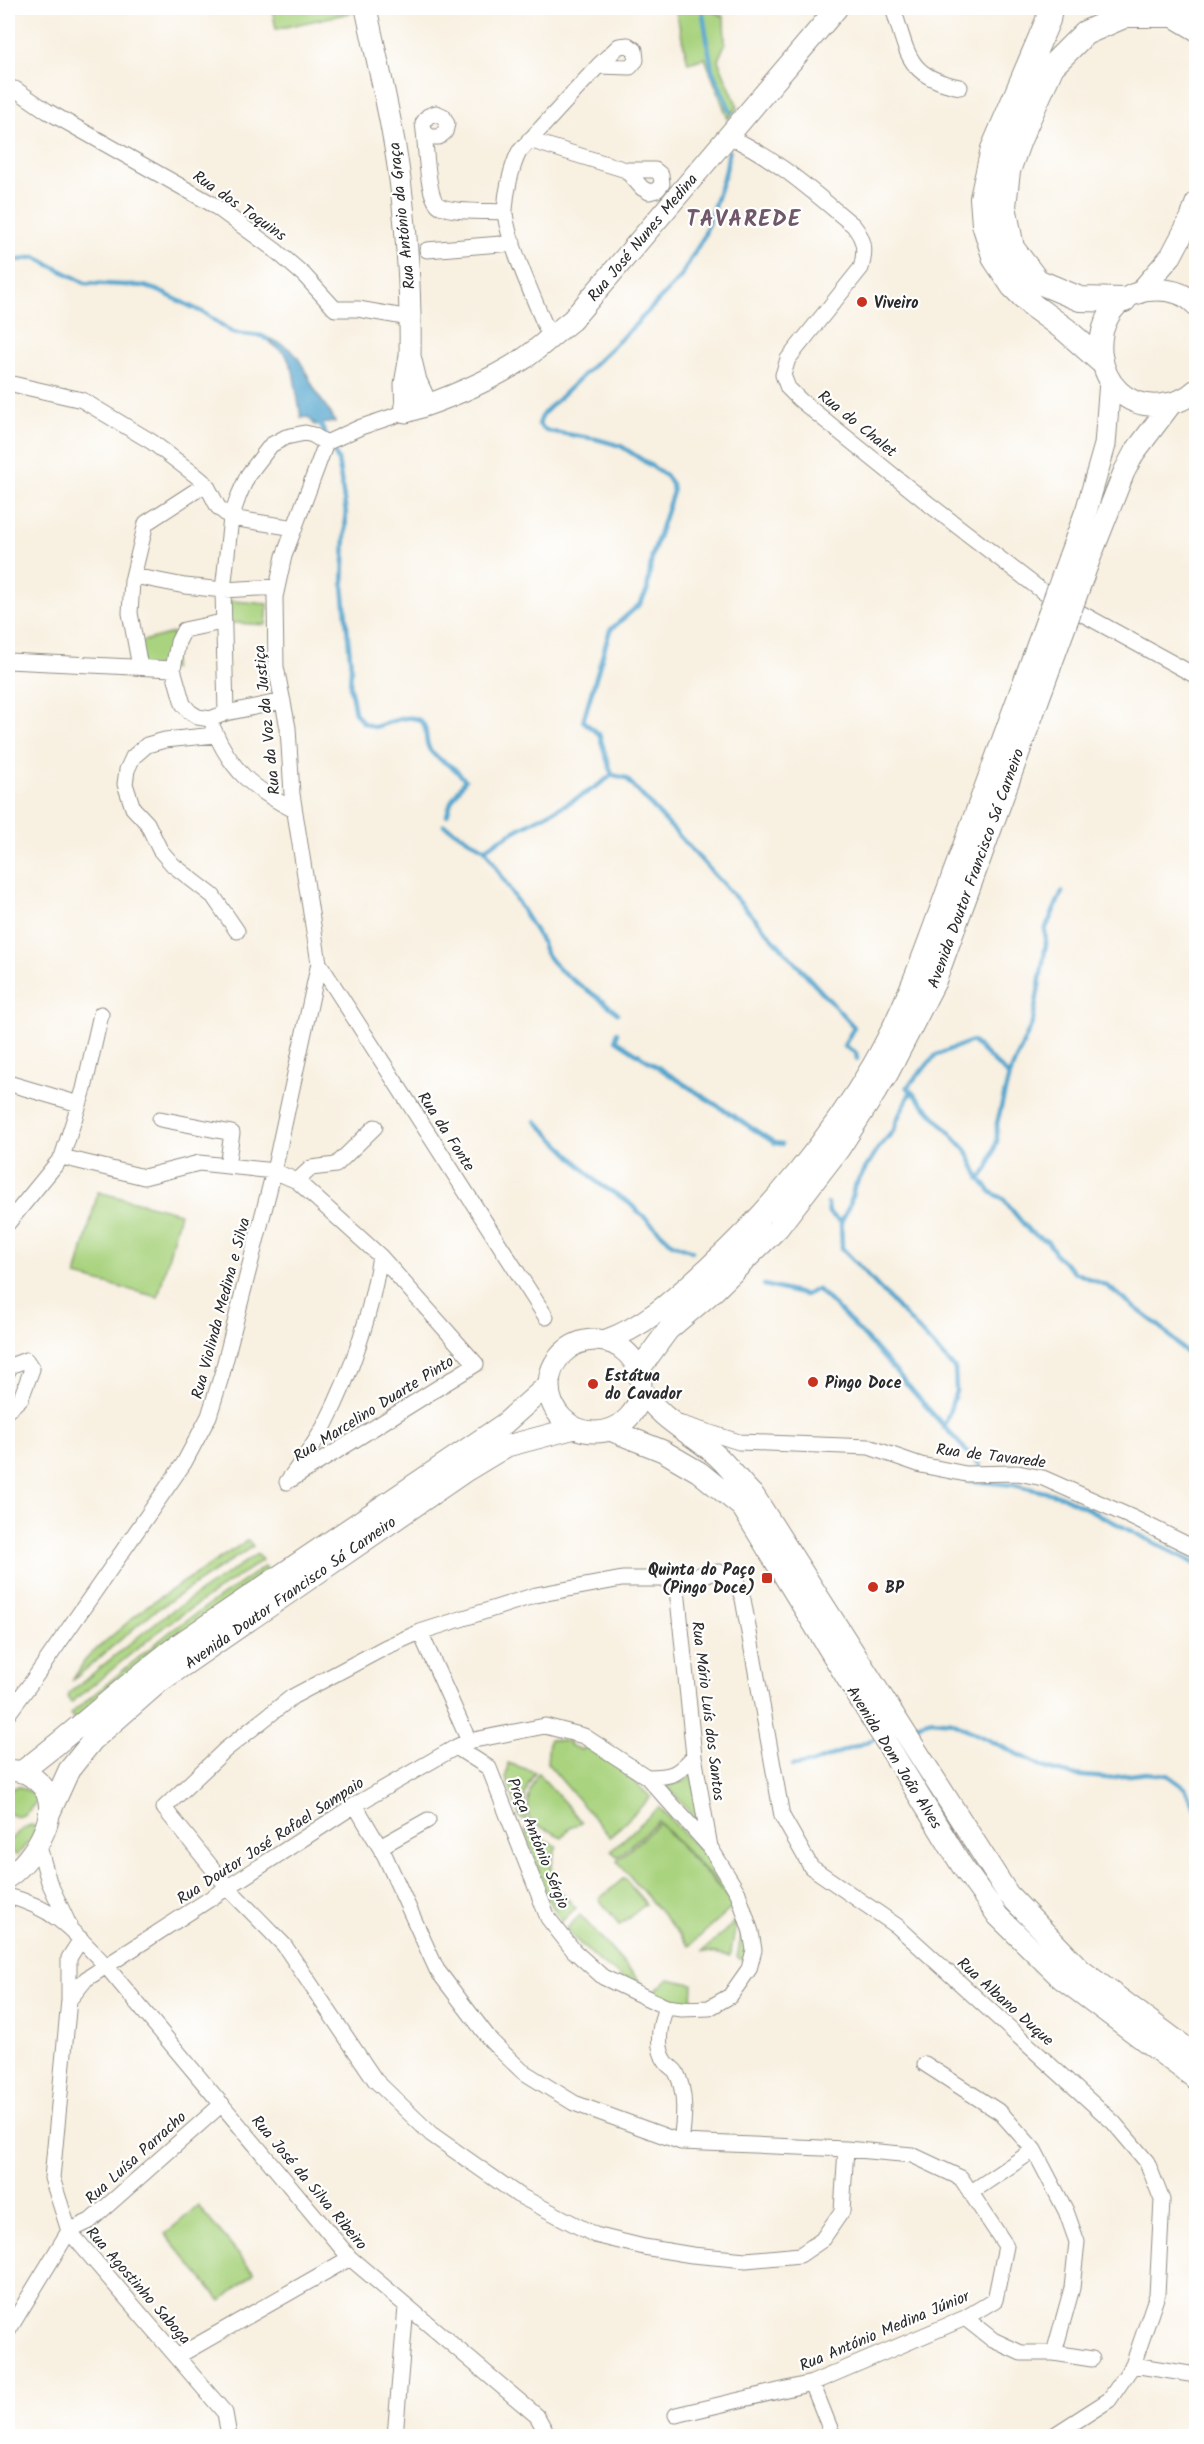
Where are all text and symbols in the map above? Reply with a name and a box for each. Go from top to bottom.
street label: Rua António da Graça [382,141,423,291]
street label: Rua dos Toquins [187,165,291,248]
street label: Rua José Nunes Medina [582,168,704,308]
district label: TAVAREDE [686,203,802,238]
place label: Viveiro [874,291,918,316]
marker: Viveiro [855,295,869,309]
street label: Rua do Chalet [812,384,903,464]
street label: Rua da Voz da Justiça [247,644,288,796]
street label: Avenida Doutor Francisco Sá Carneiro [921,745,1032,992]
street label: Rua da Fonte [411,1087,481,1177]
street label: Rua Violinda Medina e Silva [185,1215,258,1402]
street label: Rua Marcelino Duarte Pinto [288,1349,459,1469]
place label: Estátua do Cavador [605,1364,683,1407]
place label: Pingo Doce [825,1371,902,1396]
marker: Pingo Doce [806,1375,820,1389]
marker: Estátua do Cavador [586,1377,600,1391]
street label: Rua de Tavarede [934,1437,1047,1476]
street label: Avenida Doutor Francisco Sá Carneiro [180,1510,402,1676]
place label: Quinta do Paço (Pingo Doce) [648,1558,755,1601]
marker: Quinta do Paço (Pingo Doce) [760,1571,774,1585]
place label: BP [885,1576,905,1601]
marker: BP [866,1580,880,1594]
street label: Rua Mário Luís dos Santos [684,1620,731,1803]
street label: Avenida Dom João Alves [839,1681,948,1835]
street label: Rua Doutor José Rafael Sampaio [172,1771,370,1911]
street label: Praça António Sérgio [500,1774,575,1913]
street label: Rua Albano Duque [951,1952,1059,2053]
street label: Rua Luísa Parracho [80,2106,192,2211]
street label: Rua José da Silva Ribeiro [245,2110,373,2256]
street label: Rua Agostinho Saboga [79,2221,196,2351]
street label: Rua António Medina Júnior [796,2284,975,2379]

